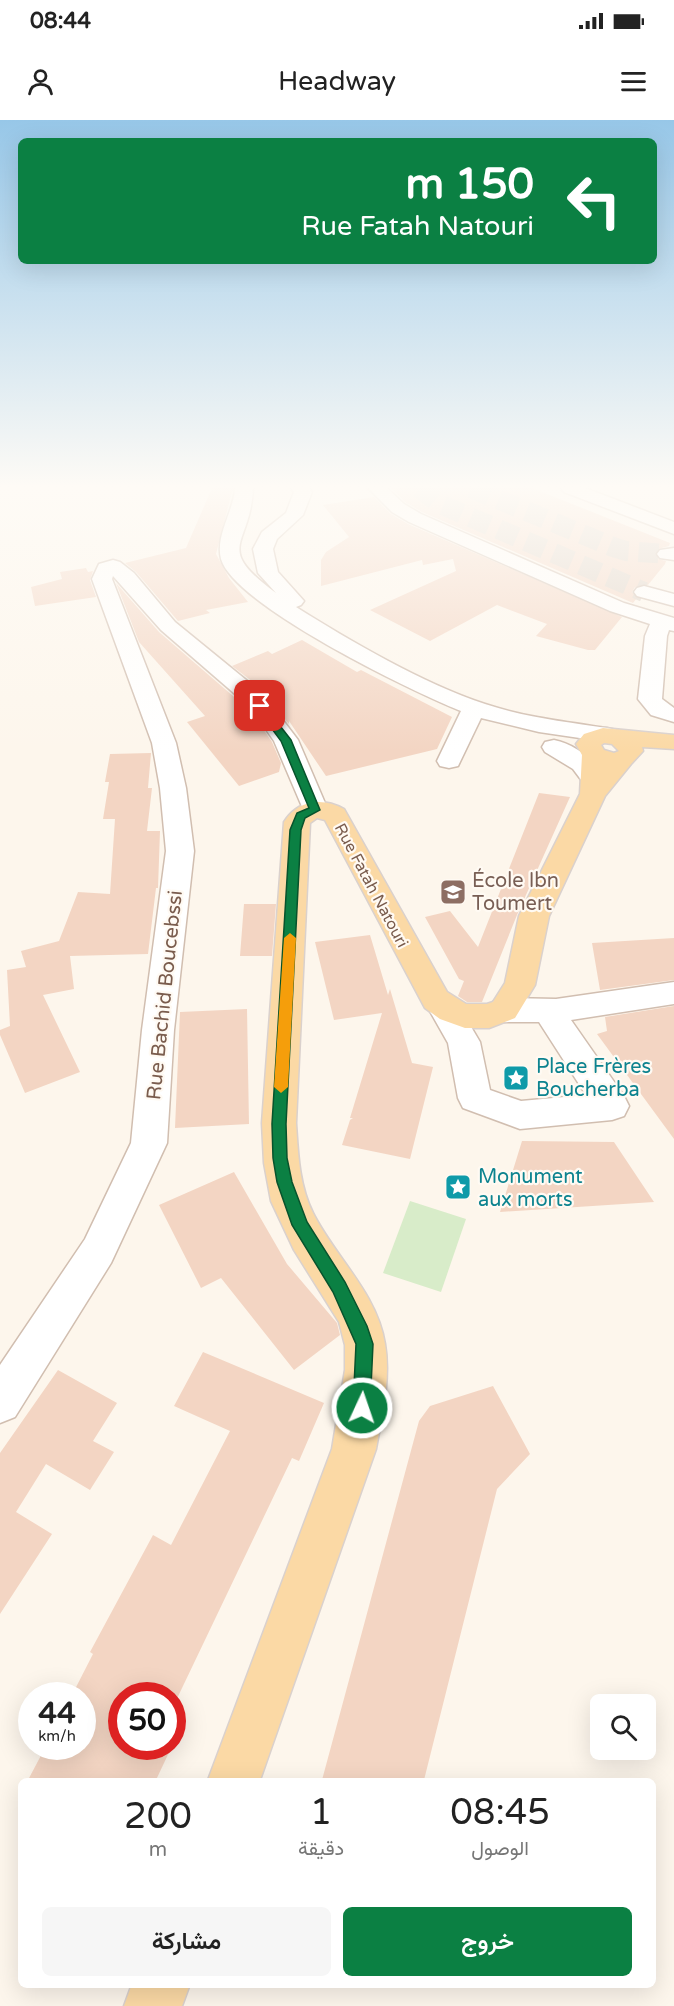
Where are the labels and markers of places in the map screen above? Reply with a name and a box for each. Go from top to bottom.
pin [234,680,285,731]
place label: École Ibn Toumert [472,868,559,916]
school or university icon: École Ibn Toumert [438,877,468,907]
place label: Place Frères Boucherba [536,1055,651,1102]
place icon: Place Frères Boucherba [501,1063,531,1093]
place label: Monument aux morts [478,1165,583,1212]
place icon: Monument aux morts [443,1172,473,1202]

